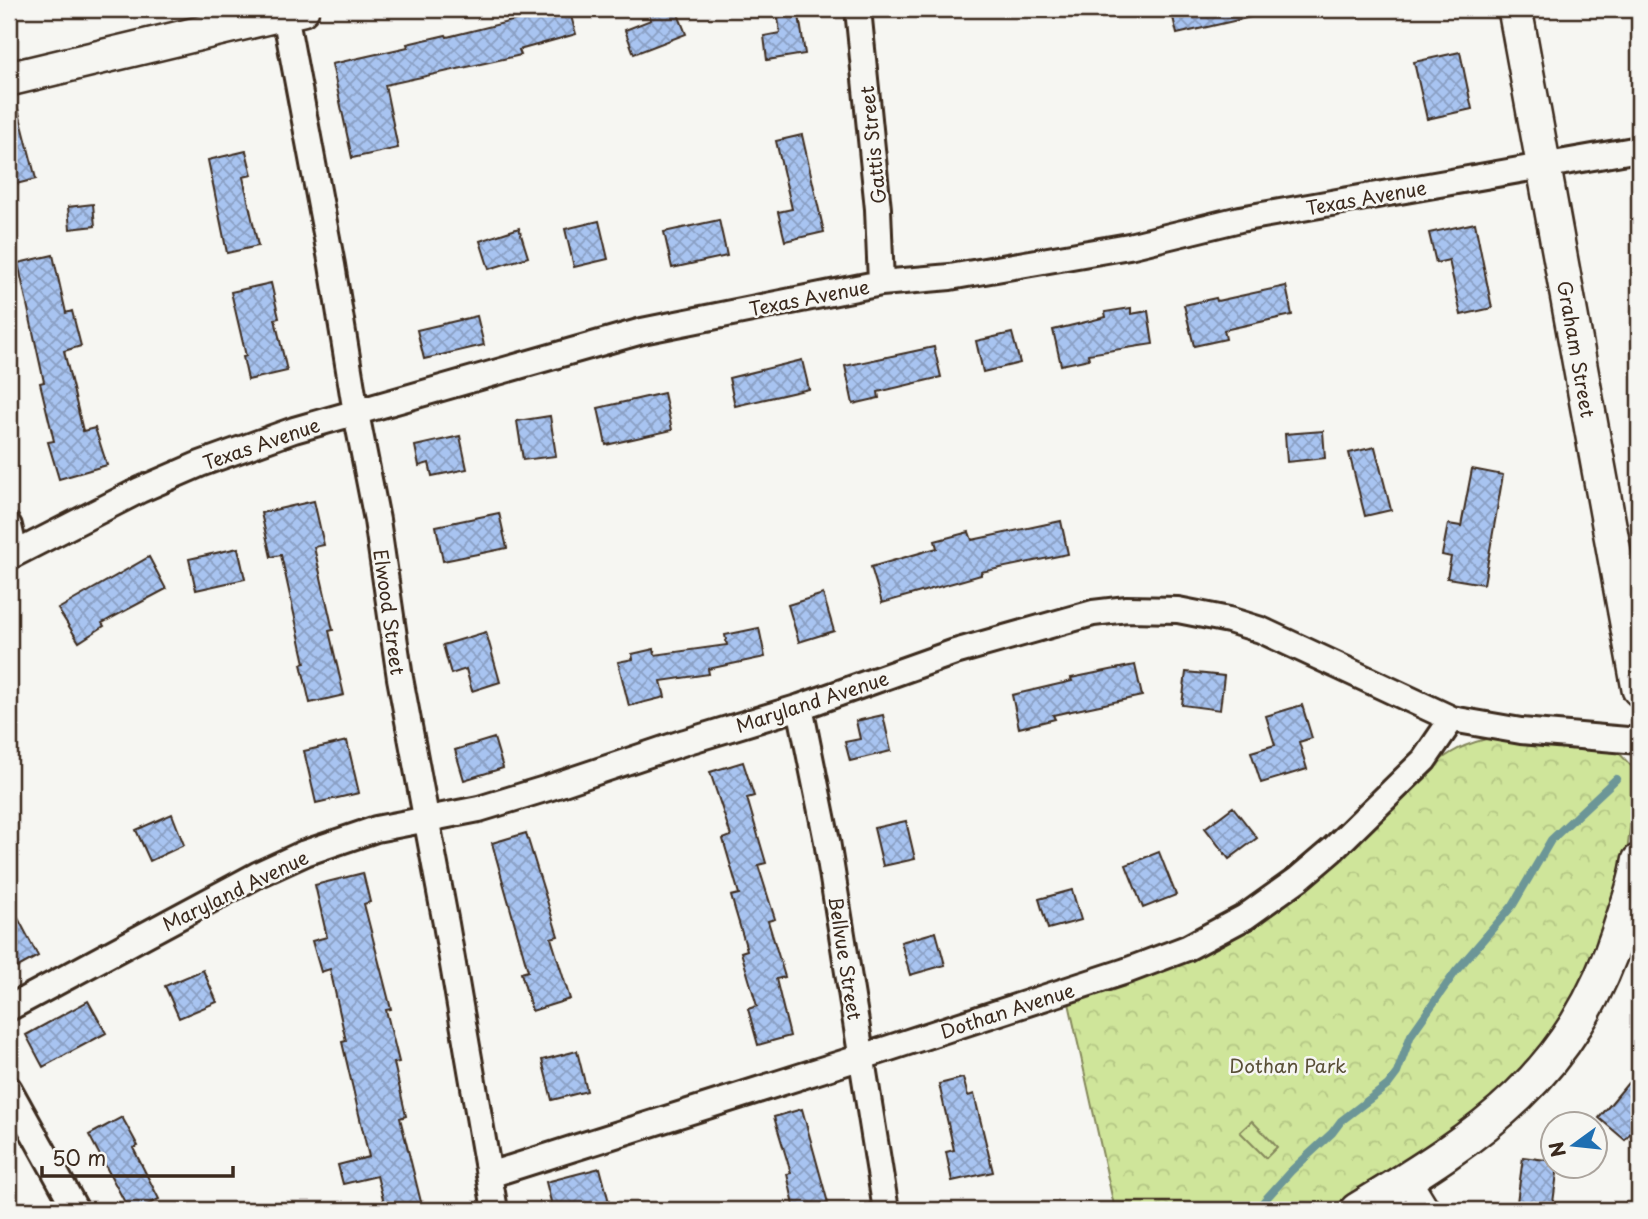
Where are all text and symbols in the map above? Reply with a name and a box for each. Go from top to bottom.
street label: Gattis Street [852,84,892,205]
street label: Texas Avenue [1304,173,1428,221]
street label: Texas Avenue [747,272,871,322]
street label: Graham Street [1551,278,1603,420]
street label: Texas Avenue [199,410,323,476]
street label: Elwood Street [367,547,413,677]
street label: Maryland Avenue [732,663,892,739]
street label: Maryland Avenue [157,843,313,937]
street label: Bellvue Street [822,894,870,1022]
street label: Dothan Avenue [936,975,1078,1045]
park label: Dothan Park [1229,1051,1347,1079]
north arrow [1540,1110,1610,1180]
scale bar [42,1135,233,1179]
text: N [1541,1139,1572,1161]
text: 50 m [52,1141,106,1173]

